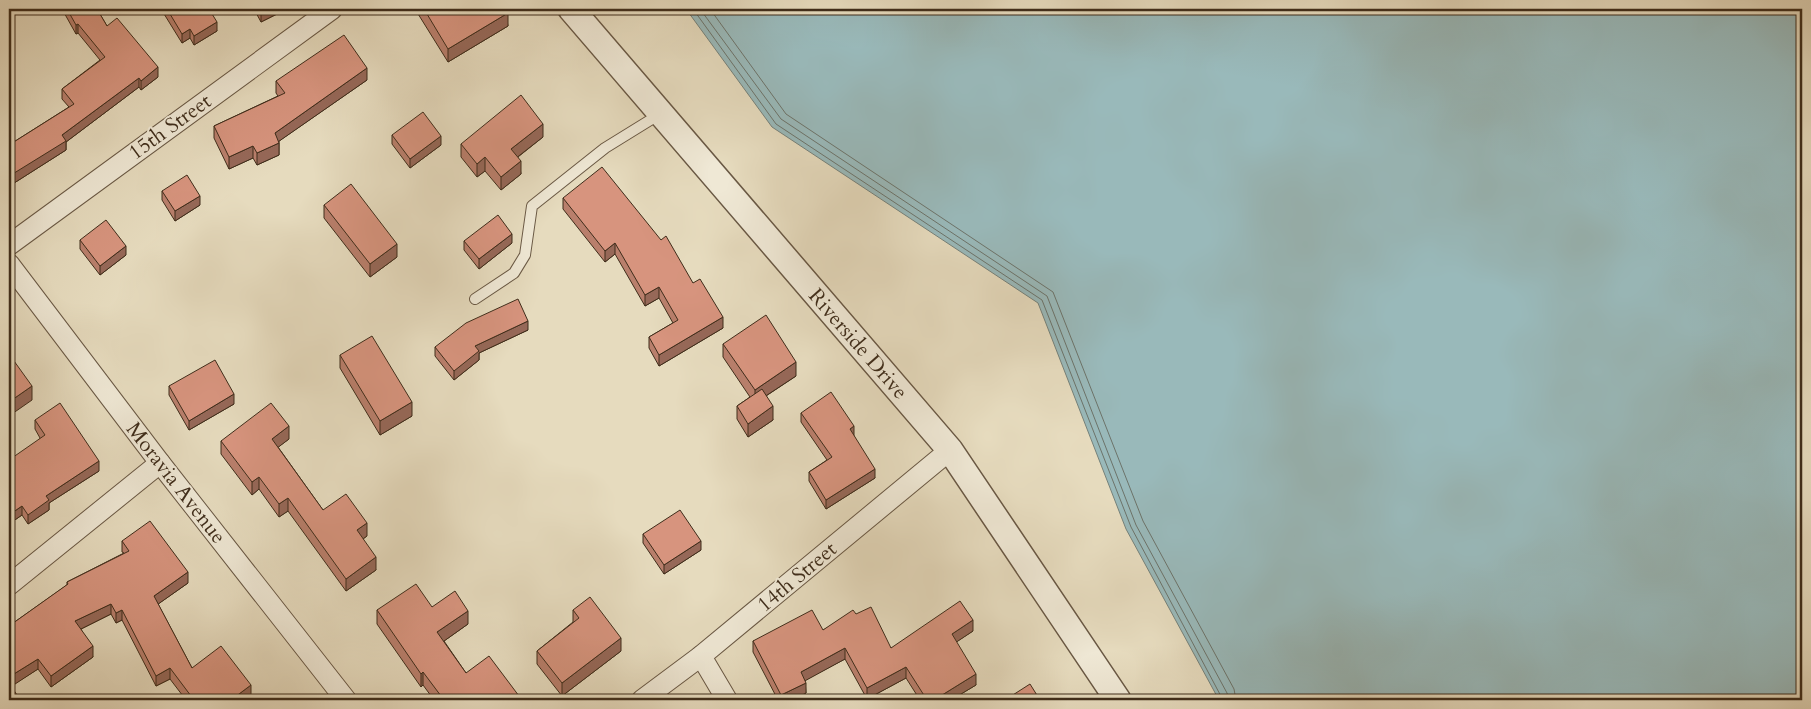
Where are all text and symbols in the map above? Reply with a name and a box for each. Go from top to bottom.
street label: 15th Street [123,87,218,167]
street label: Riverside Drive [802,282,914,406]
street label: Moravia Avenue [119,416,233,550]
street label: 14th Street [751,535,843,619]

